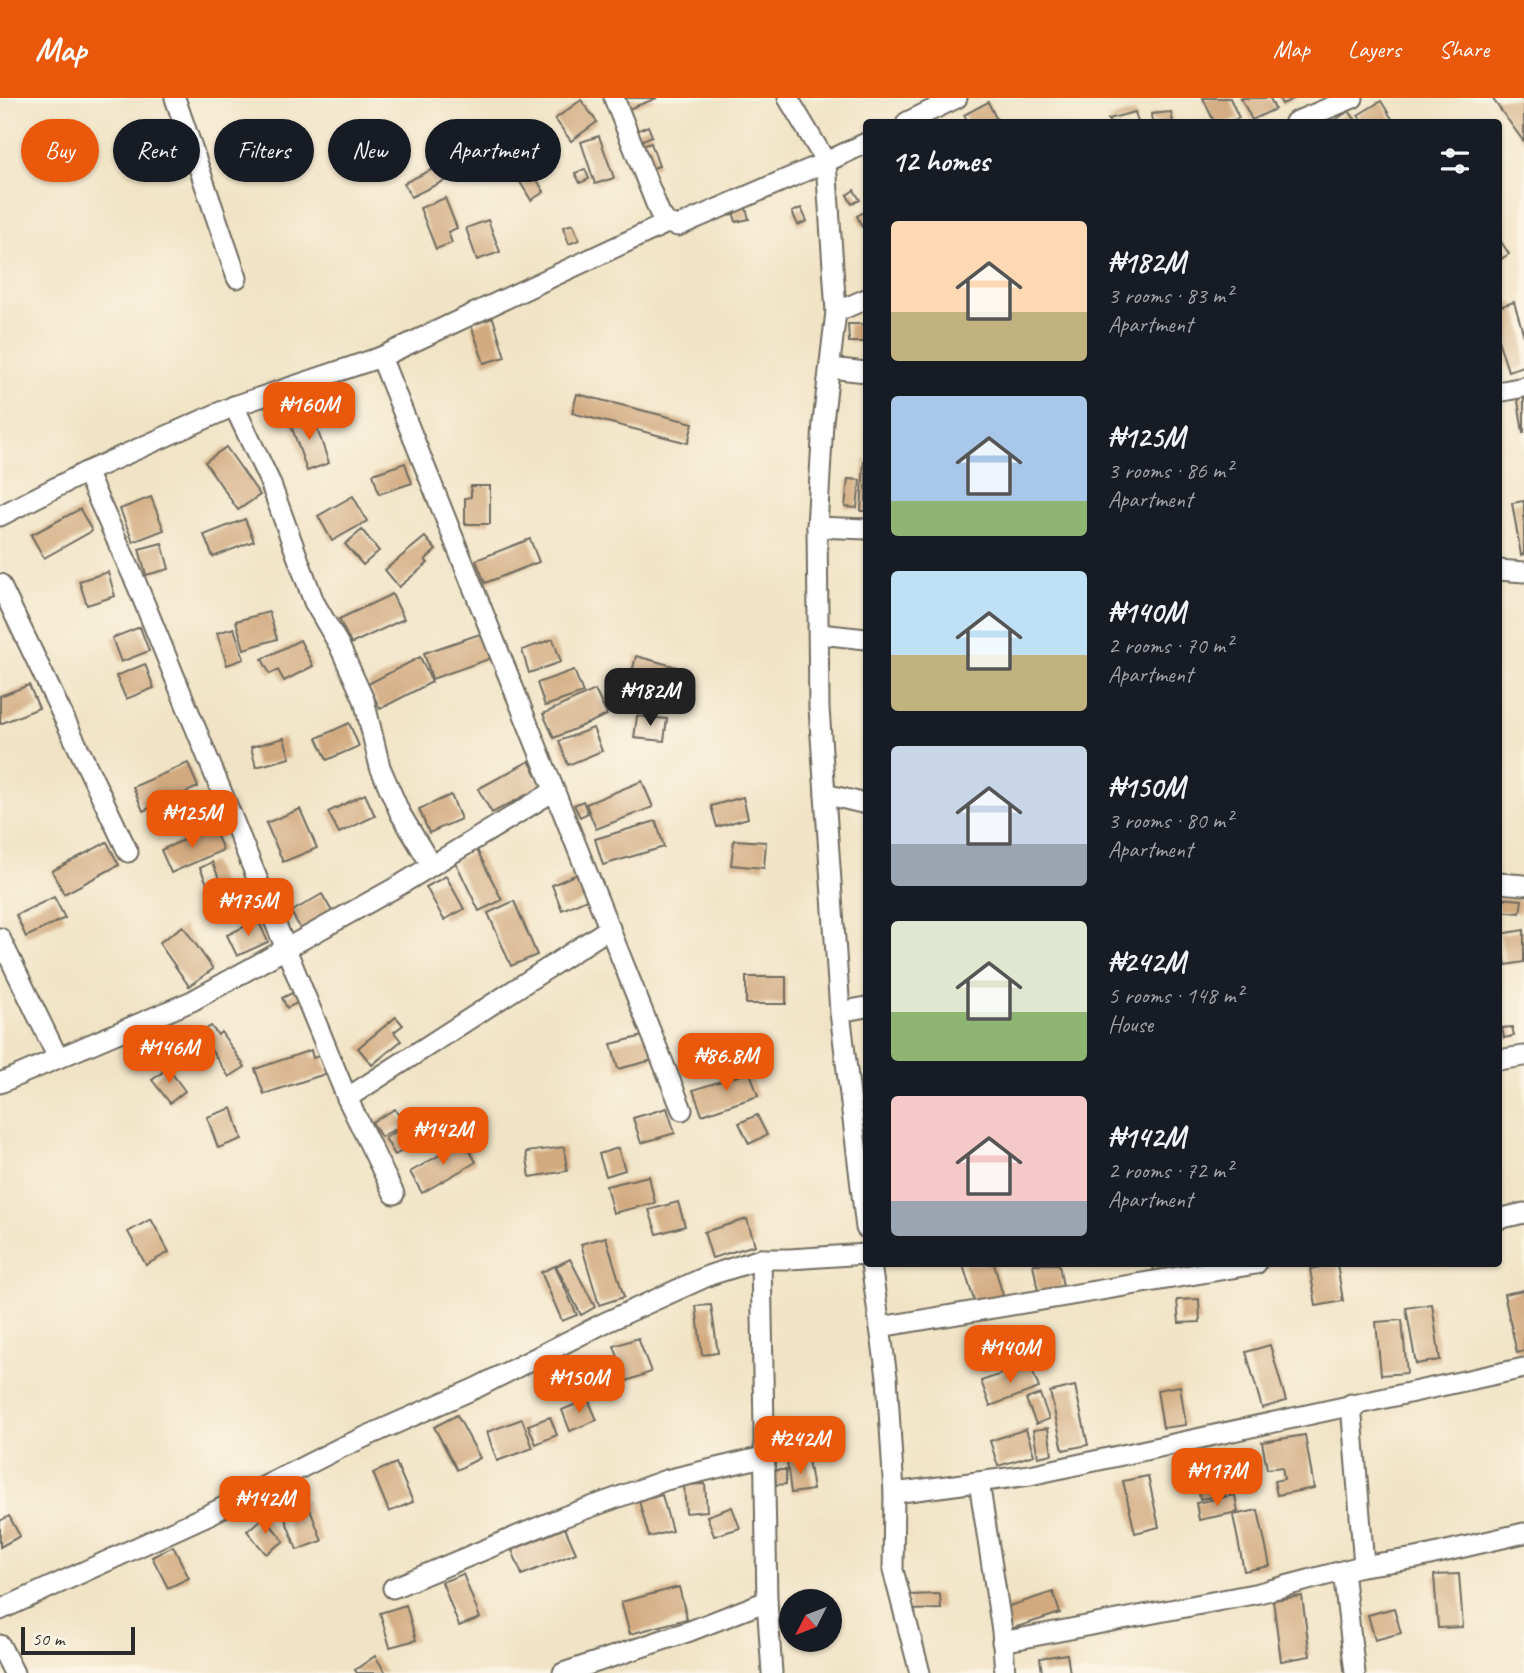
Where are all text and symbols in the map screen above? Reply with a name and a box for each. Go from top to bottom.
text: Map [35,28,86,70]
text: Map [1273,34,1310,64]
text: Layers [1348,34,1401,64]
text: Share [1439,34,1489,64]
chip: Buy [21,119,99,182]
chip: Rent [113,119,200,182]
chip: Filters [214,119,314,182]
chip: New [328,119,411,182]
chip: Apartment [425,119,561,182]
text: 12 homes [891,142,989,180]
icon: filters [1436,142,1474,180]
text: ₦182M [1108,243,1185,281]
icon: home [947,249,1031,333]
text: 3 rooms · 83 m² [1108,281,1232,310]
text: Apartment [1108,310,1193,339]
pin: ₦160M [260,382,358,442]
text: ₦160M [279,390,339,419]
text: ₦125M [1108,418,1185,456]
icon: home [947,424,1031,508]
text: 3 rooms · 86 m² [1108,456,1232,485]
text: Apartment [1108,485,1193,514]
text: ₦140M [1108,593,1185,631]
icon: home [947,599,1031,683]
text: 2 rooms · 70 m² [1108,631,1232,660]
text: Apartment [1108,660,1193,689]
pin: ₦182M [601,668,699,728]
text: ₦182M [620,676,680,705]
text: ₦150M [1108,768,1185,806]
icon: home [947,774,1031,858]
pin: ₦125M [143,790,241,850]
text: ₦125M [163,798,221,827]
text: 3 rooms · 80 m² [1108,806,1232,835]
text: Apartment [1108,835,1193,864]
pin: ₦175M [199,878,297,938]
text: ₦175M [219,886,277,915]
text: ₦242M [1108,943,1185,981]
icon: home [947,949,1031,1033]
text: 5 rooms · 148 m² [1108,981,1243,1010]
text: House [1108,1010,1153,1039]
pin: ₦146M [120,1026,218,1085]
text: ₦146M [139,1033,199,1062]
pin: ₦86.8M [669,1034,783,1093]
text: ₦86.8M [694,1041,758,1070]
pin: ₦142M [394,1108,492,1167]
text: ₦142M [413,1115,473,1144]
text: ₦142M [1108,1118,1185,1156]
icon: home [947,1124,1031,1208]
text: 2 rooms · 72 m² [1108,1156,1232,1185]
text: Apartment [1108,1185,1193,1214]
pin: ₦140M [961,1326,1059,1385]
text: ₦140M [980,1333,1040,1362]
pin: ₦150M [530,1356,628,1415]
text: ₦150M [550,1363,608,1392]
pin: ₦242M [751,1416,849,1476]
text: ₦242M [770,1424,830,1453]
pin: ₦117M [1168,1448,1266,1508]
text: ₦117M [1187,1456,1247,1485]
pin: ₦142M [216,1476,314,1536]
text: ₦142M [235,1484,295,1513]
north arrow [779,1589,842,1652]
map controls [779,1589,842,1652]
scale bar [21,1624,135,1656]
text: 50 m [32,1627,64,1651]

